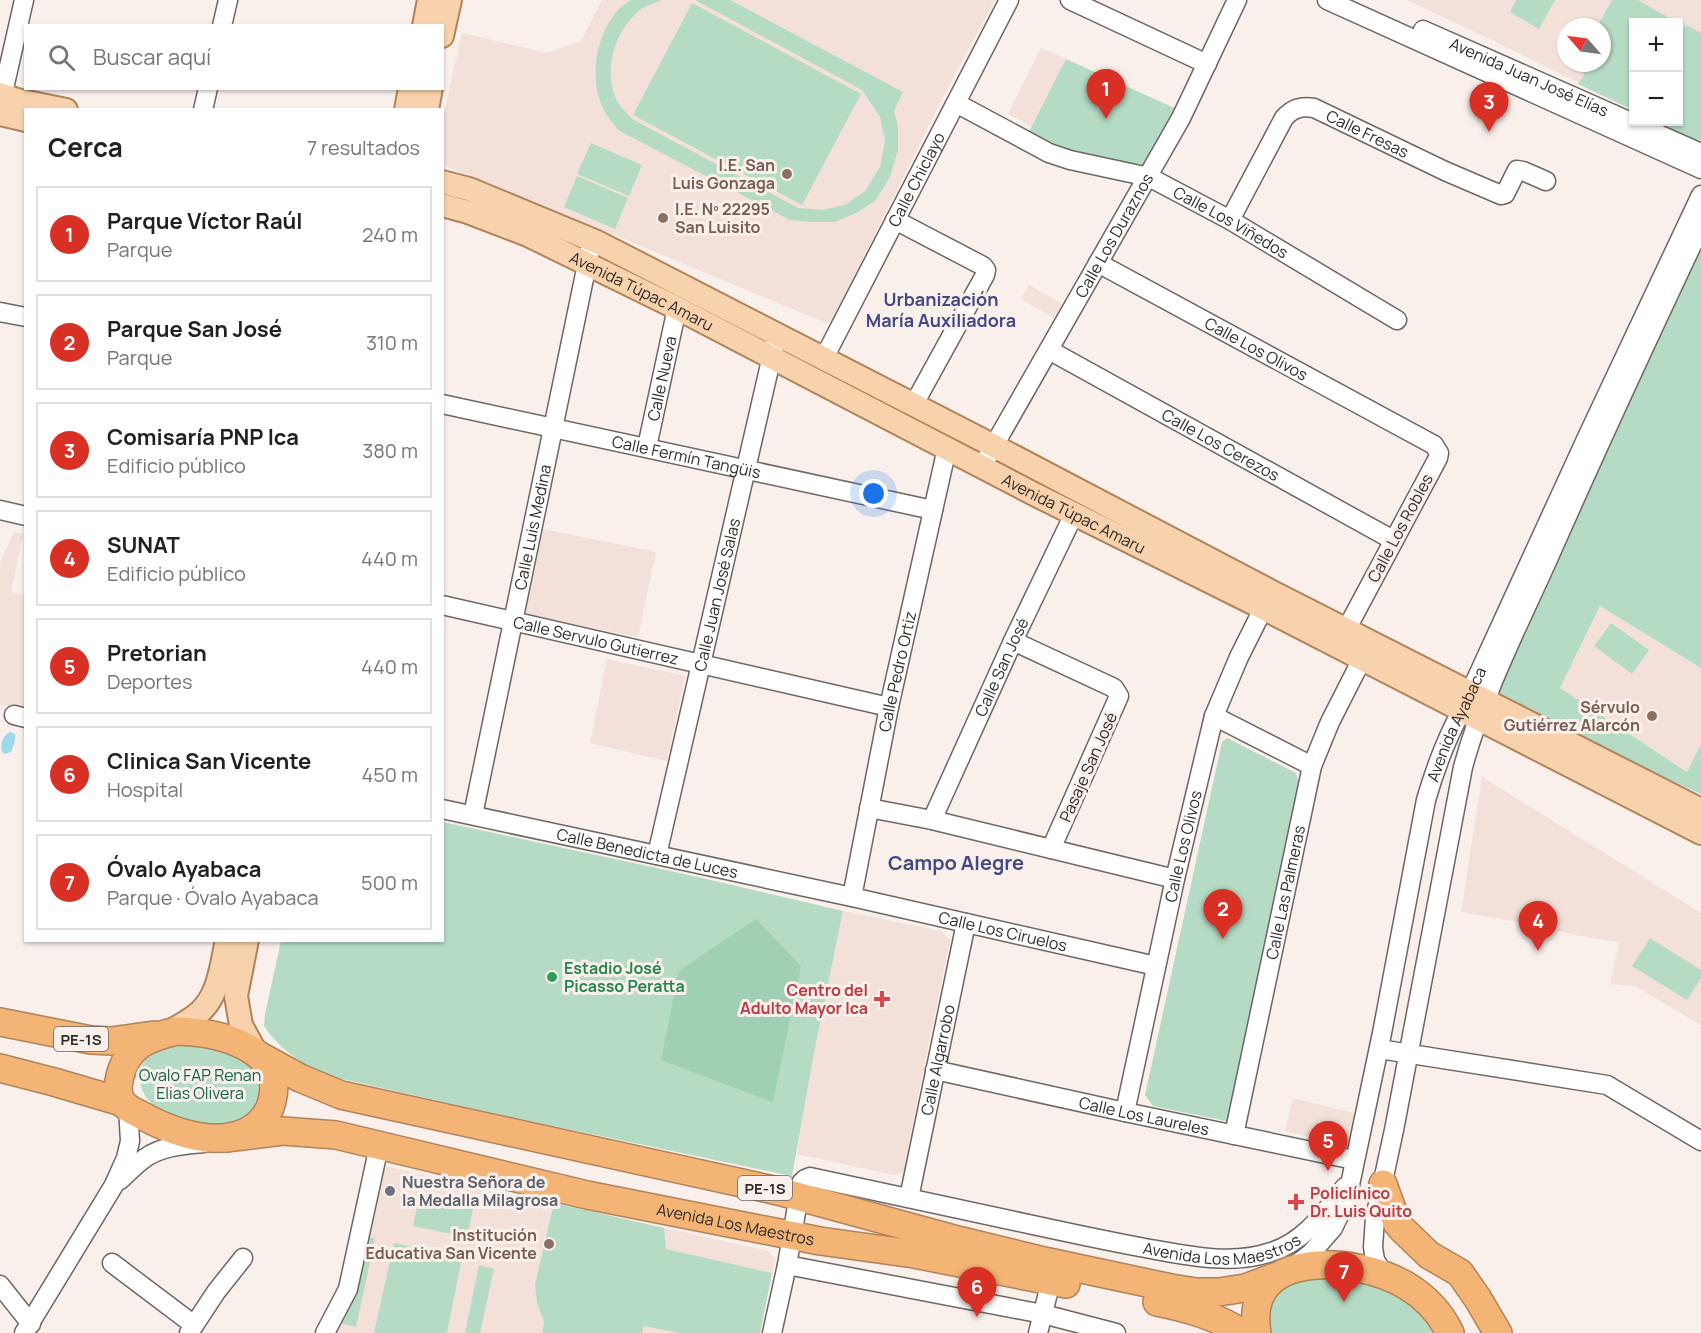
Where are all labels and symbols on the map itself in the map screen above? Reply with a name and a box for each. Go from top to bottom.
north arrow [1557,18,1611,72]
street label: Avenida Juan José Elías [1446,32,1612,122]
pin: 1 [1086,70,1126,119]
pin: 3 [1470,82,1508,132]
street label: Calle Fresas [1323,104,1412,163]
street label: Calle Chiclayo [883,128,950,230]
place label: I.E. San Luis Gonzaga [672,154,775,194]
marker: I.E. San Luis Gonzaga [780,167,794,181]
street label: Calle Los Duraznos [1070,169,1158,302]
street label: Calle Los Viñedos [1170,181,1292,263]
place label: I.E. Nº 22295 San Luisito [675,198,770,238]
marker: I.E. Nº 22295 San Luisito [656,211,670,225]
street label: Avenida Túpac Amaru [566,246,717,336]
district label: Urbanización María Auxiliadora [866,287,1016,332]
street label: Calle Los Olivos [1201,312,1312,386]
street label: Calle Nueva [642,334,682,423]
street label: Calle Los Cerezos [1158,403,1283,486]
street label: Calle Fermín Tangüis [610,430,763,483]
street label: Calle Luis Medina [509,462,556,592]
street label: Avenida Túpac Amaru [998,468,1149,559]
street label: Calle Los Robles [1362,470,1438,586]
your location [859,479,888,508]
street label: Calle Juan José Salas [689,516,745,674]
street label: Calle Pedro Ortiz [873,609,921,734]
street label: Calle Servulo Gutierrez [511,611,681,670]
street label: Calle San José [969,614,1034,720]
street label: Avenida Ayabaca [1421,663,1491,785]
place label: Sérvulo Gutiérrez Alarcón [1504,696,1640,736]
street label: Pasaje San José [1054,709,1122,825]
marker: Sérvulo Gutiérrez Alarcón [1645,709,1659,723]
street label: Calle Los Olivos [1159,788,1207,904]
street label: Calle Benedicta de Luces [555,823,740,883]
street label: Calle Las Palmeras [1260,823,1310,961]
district label: Campo Alegre [888,849,1024,876]
pin: 2 [1204,890,1242,939]
pin: 4 [1518,902,1558,951]
street label: Calle Los Ciruelos [937,906,1069,956]
place label: Estadio José Picasso Peratta [564,957,685,997]
marker: Estadio José Picasso Peratta [545,970,559,984]
place label: Centro del Adulto Mayor Ica [740,979,868,1019]
marker: Centro del Adulto Mayor Ica [873,990,891,1008]
street label: Calle Algarrobo [915,1003,960,1117]
road number: PE-1S [54,1027,108,1051]
park label: Ovalo FAP Renan Elias Olivera [139,1064,261,1104]
street label: Calle Los Laureles [1077,1091,1211,1140]
pin: 5 [1308,1122,1348,1171]
place label: Nuestra Señora de la Medalla Milagrosa [402,1171,558,1211]
road number: PE-1S [738,1176,792,1200]
place label: Policlínico Dr. Luis Quito [1310,1182,1412,1222]
marker: Nuestra Señora de la Medalla Milagrosa [383,1184,397,1198]
marker: Policlínico Dr. Luis Quito [1287,1193,1305,1211]
street label: Avenida Los Maestros [655,1198,816,1251]
place label: Institución Educativa San Vicente [365,1224,537,1264]
street label: Avenida Los Maestros [1141,1229,1305,1270]
marker: Institución Educativa San Vicente [542,1237,556,1251]
pin: 7 [1324,1252,1364,1302]
pin: 6 [958,1268,996,1317]

